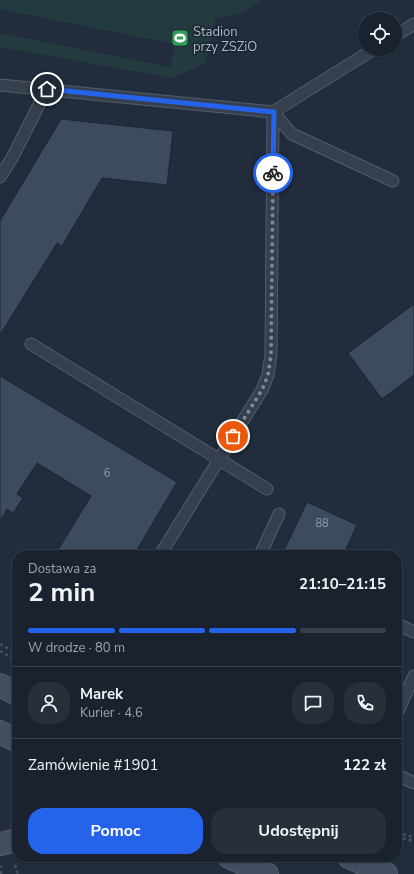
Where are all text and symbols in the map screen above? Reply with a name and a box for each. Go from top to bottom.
map controls [358,12,402,56]
button: locate [358,12,402,56]
place label: Stadion przy ZSZiO [193,23,257,56]
sports icon: Stadion przy ZSZiO [170,28,190,48]
pin [30,72,64,106]
icon: home [36,78,58,100]
courier [253,153,293,193]
icon: bike [262,162,284,184]
pin [216,419,250,453]
icon: bag [222,425,244,447]
house number: 6 [104,466,111,481]
house number: 88 [315,516,329,531]
text: Dostawa za [28,560,96,578]
text: 21:10–21:15 [299,574,386,594]
text: 2 min [28,575,95,610]
text: W drodze · 80 m [28,639,125,657]
button: person [28,682,70,724]
button: chat [292,682,334,724]
button: phone [344,682,386,724]
text: Marek [80,684,123,704]
text: Kurier · 4.6 [80,704,143,722]
text: Zamówienie #1901 [28,755,159,775]
text: 122 zł [343,755,386,775]
button: Pomoc [28,808,203,854]
button: Udostępnij [211,808,386,854]

